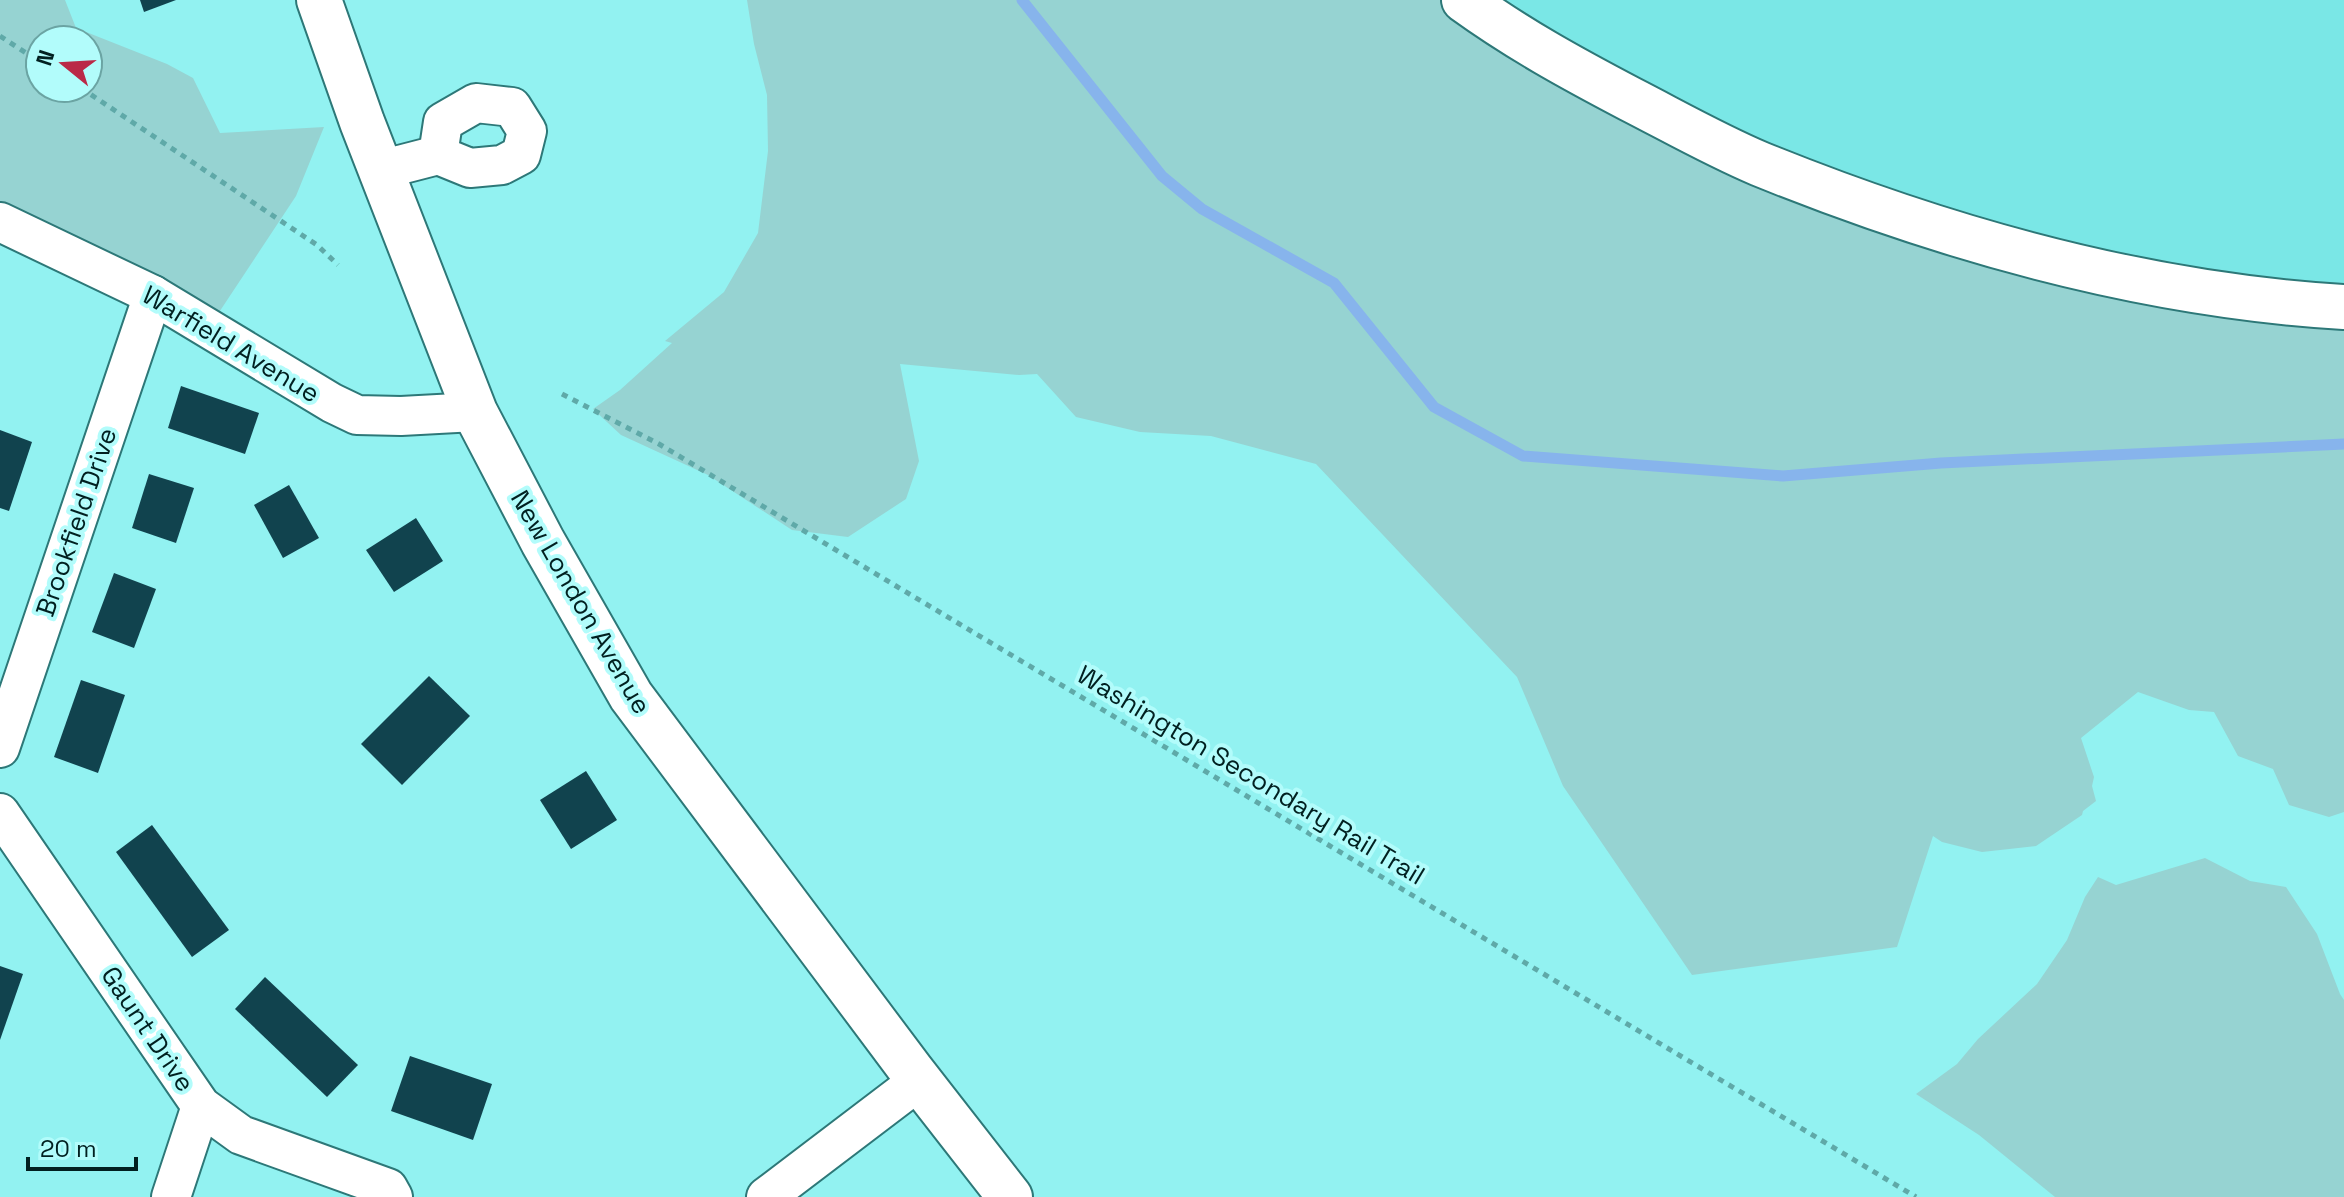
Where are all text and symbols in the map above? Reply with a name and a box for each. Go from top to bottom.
north arrow [24,24,104,104]
text: N [29,46,61,69]
street label: Warfield Avenue [136,278,326,410]
street label: Brookfield Drive [28,423,124,621]
street label: New London Avenue [503,484,659,720]
street label: Washington Secondary Rail Trail [1071,658,1431,892]
street label: Gaunt Drive [94,960,202,1098]
scale bar [28,1121,136,1171]
text: 20 m [40,1133,97,1164]

